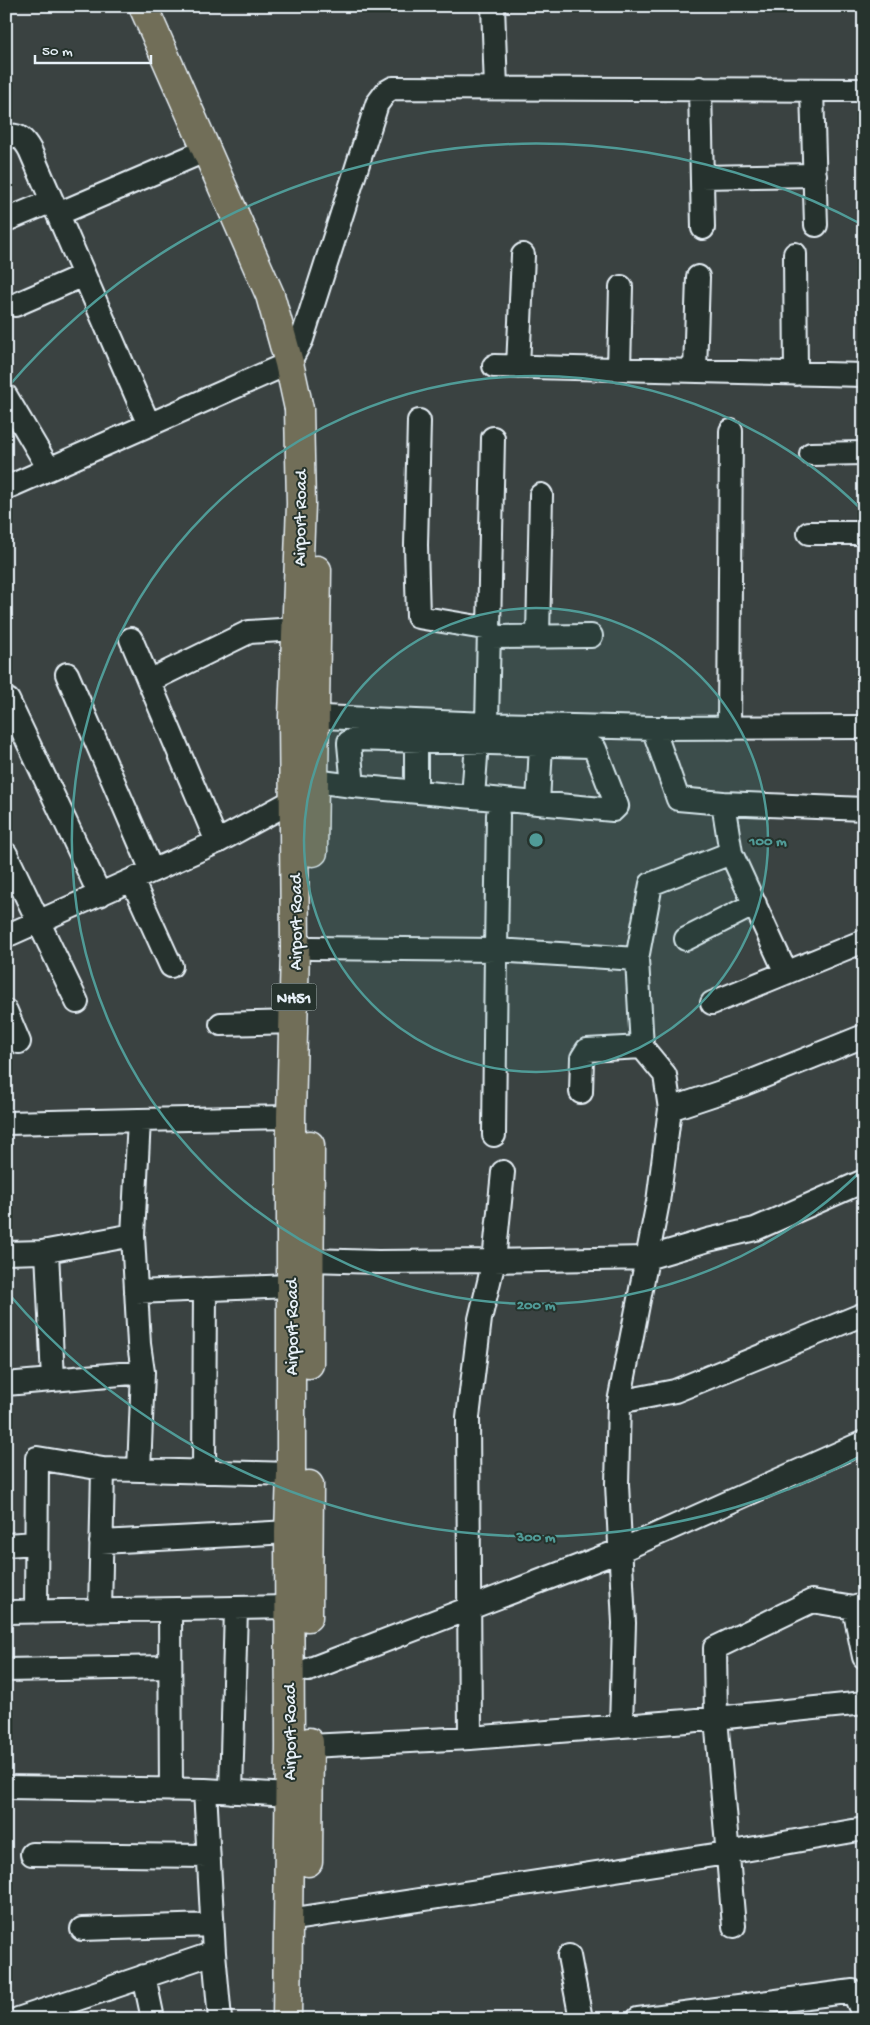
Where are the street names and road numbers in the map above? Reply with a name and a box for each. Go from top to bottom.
street label: Airport Road [290,468,313,566]
street label: Airport Road [287,872,308,970]
road number: NH51 [272,984,316,1010]
street label: Airport Road [283,1277,304,1375]
street label: Airport Road [281,1682,302,1780]

